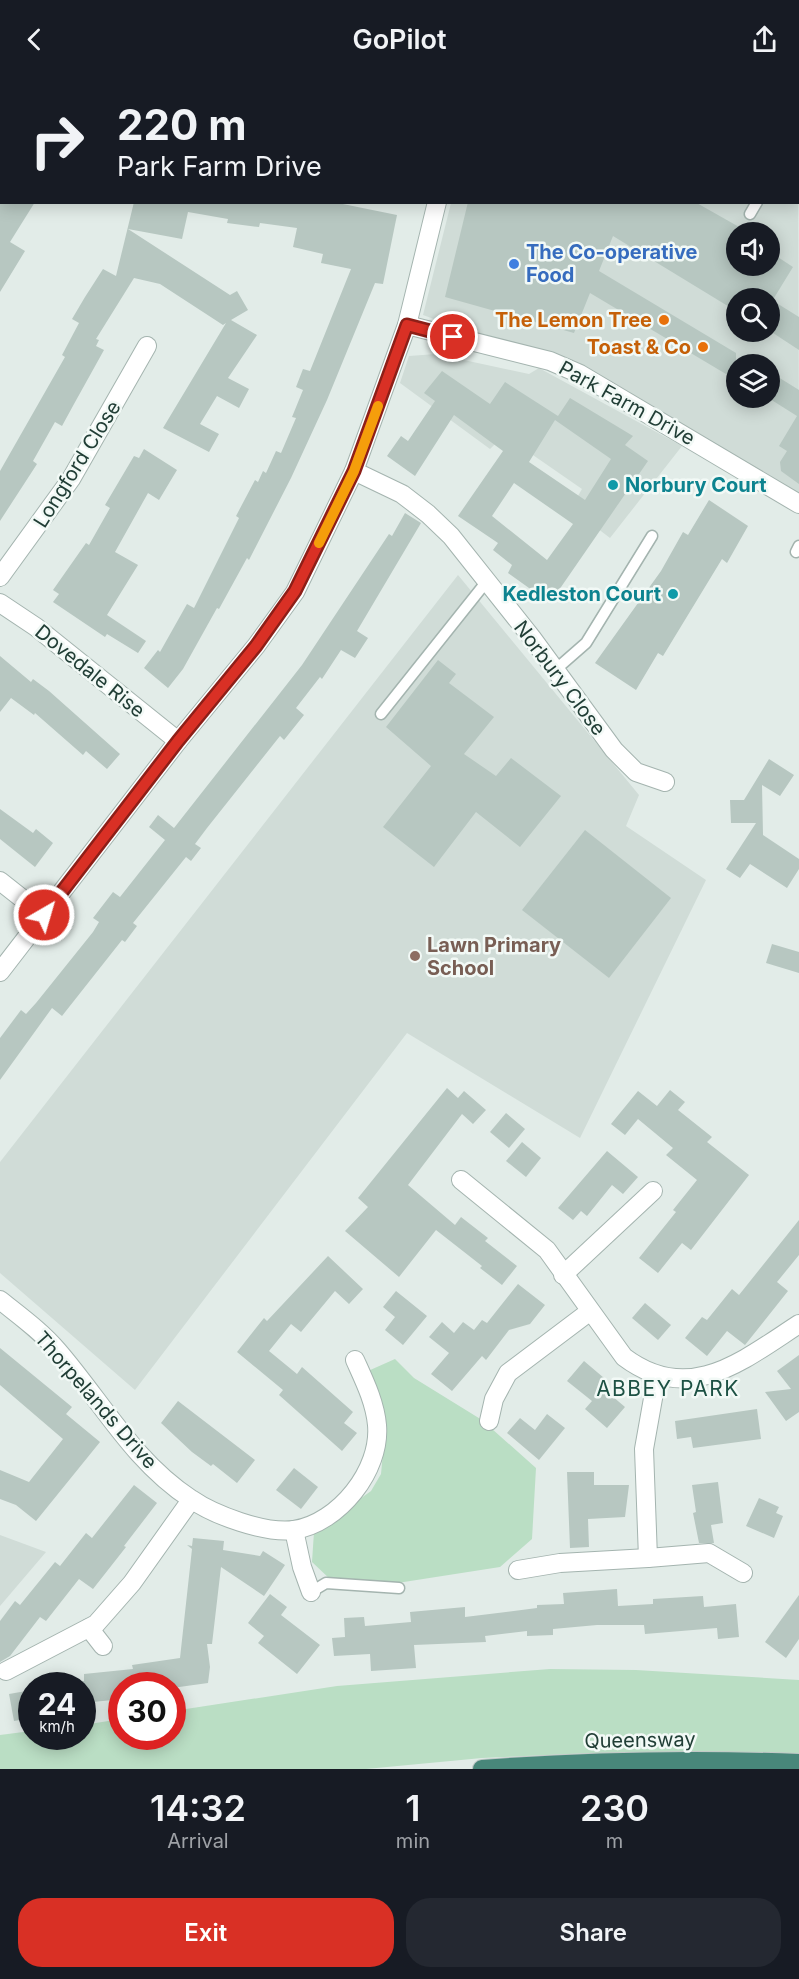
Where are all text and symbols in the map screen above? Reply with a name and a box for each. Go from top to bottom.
icon: back [18,23,51,56]
text: GoPilot [352,23,447,56]
icon: share [748,23,781,56]
text: 220 m [117,99,247,150]
icon: right [18,102,96,180]
text: Park Farm Drive [117,150,322,183]
map controls [726,222,780,408]
button: sound [726,222,780,276]
place label: The Co-operative Food [526,240,698,287]
marker: The Co-operative Food [507,257,521,271]
button: search [726,288,780,342]
place label: The Lemon Tree [495,308,652,332]
pin [427,311,478,362]
marker: The Lemon Tree [657,313,671,327]
icon: arrive [436,320,469,353]
place label: Toast & Co [587,335,691,359]
marker: Toast & Co [696,340,710,354]
button: layers [726,354,780,408]
street label: Park Farm Drive [555,356,699,450]
street label: Longford Close [28,396,126,532]
place label: Norbury Court [625,473,767,497]
marker: Norbury Court [606,478,620,492]
place label: Kedleston Court [502,582,661,606]
marker: Kedleston Court [666,587,680,601]
street label: Norbury Close [509,616,611,740]
street label: Dovedale Rise [30,619,150,723]
position arrow [12,883,76,947]
place label: Lawn Primary School [427,933,561,980]
marker: Lawn Primary School [408,949,422,963]
street label: Thorpelands Drive [30,1326,162,1474]
district label: ABBEY PARK [596,1376,740,1401]
speed limit sign: 30 [108,1672,186,1750]
text: 24 [38,1686,76,1722]
text: km/h [39,1717,75,1736]
street label: Queensway [584,1727,696,1753]
text: 14:32 [150,1786,246,1830]
text: 1 [405,1786,421,1830]
text: 230 [580,1786,649,1830]
text: Arrival [167,1829,229,1853]
text: min [396,1829,430,1853]
text: m [606,1829,623,1853]
button: Exit [18,1898,394,1967]
button: Share [406,1898,781,1967]

